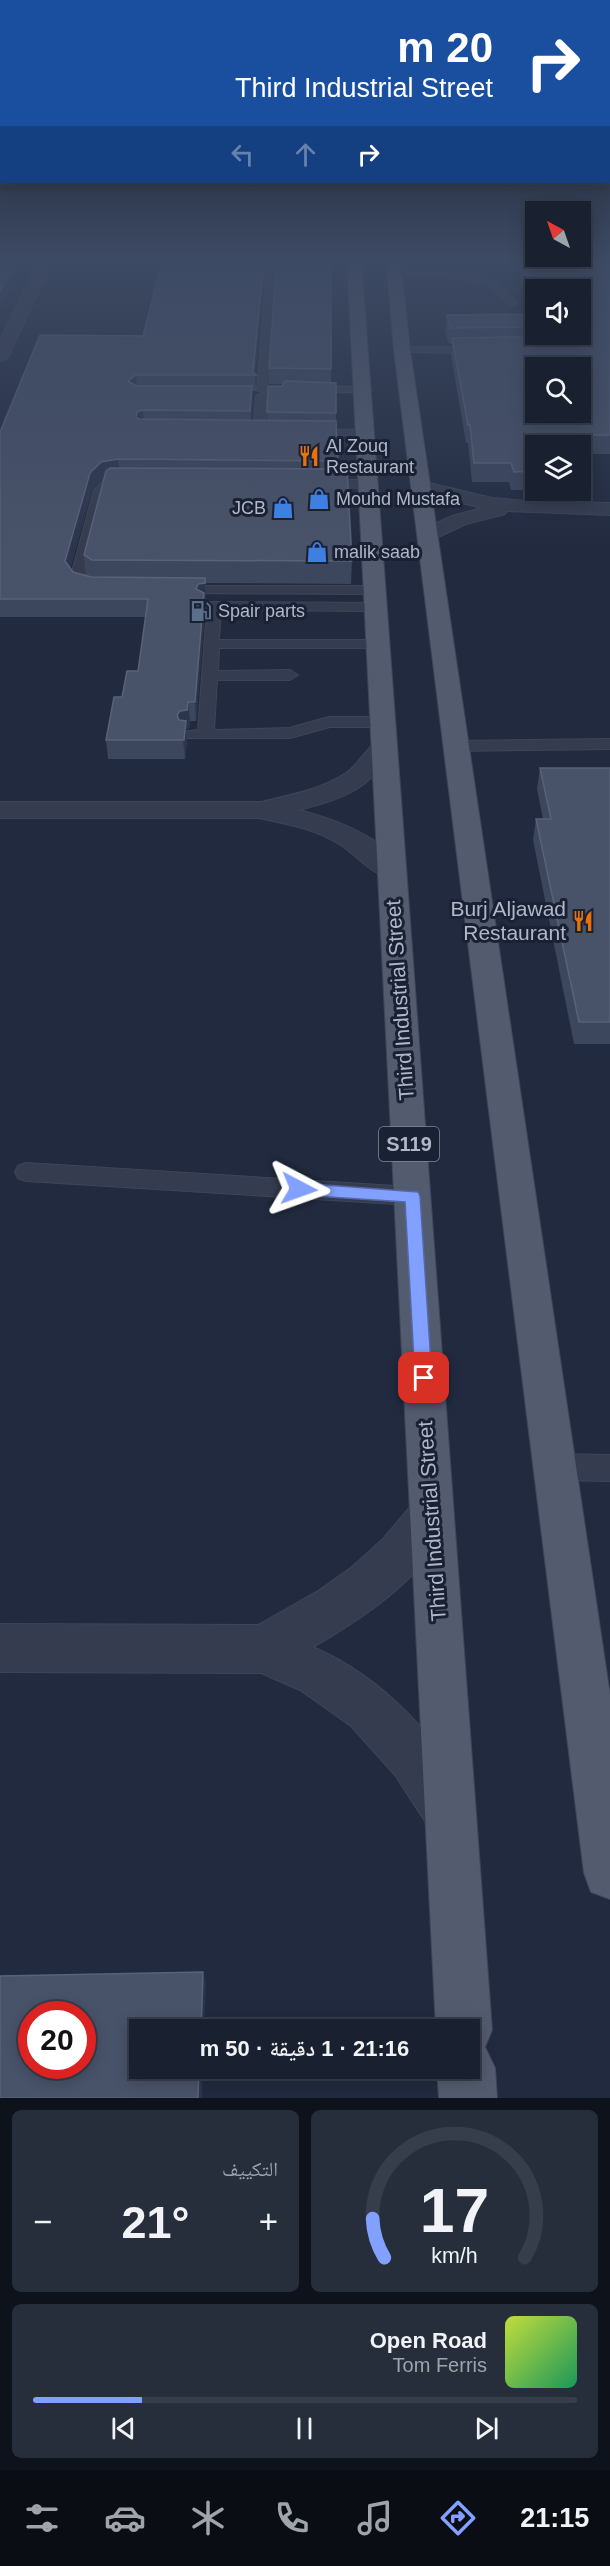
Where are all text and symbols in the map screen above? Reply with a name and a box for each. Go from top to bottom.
text: 20 m [397,24,493,71]
icon: right [514,24,592,102]
text: Third Industrial Street [235,73,493,103]
icon: left [226,138,259,171]
icon: ahead [289,138,322,171]
icon: right [352,138,385,171]
north arrow [525,201,591,267]
map controls [525,201,591,501]
button: sound [525,279,591,345]
button: search [525,357,591,423]
button: layers [525,435,591,501]
place label: Al Zouq Restaurant [326,436,414,477]
restaurant icon: Al Zouq Restaurant [297,444,321,468]
shop icon: Mouhd Mustafa [307,487,331,511]
place label: Mouhd Mustafa [336,489,461,509]
shop icon: JCB [271,496,295,520]
place label: JCB [232,498,266,518]
shop icon: malik saab [305,540,329,564]
place label: malik saab [334,542,420,562]
fuel station icon: Spair parts [189,599,213,623]
place label: Spair parts [218,601,305,621]
place label: Burj Aljawad Restaurant [450,897,566,944]
street label: Third Industrial Street [381,899,418,1101]
restaurant icon: Burj Aljawad Restaurant [571,909,595,933]
road number: S119 [379,1127,439,1161]
position arrow [267,1157,331,1221]
pin [398,1352,449,1403]
icon: arrive [407,1361,440,1394]
street label: Third Industrial Street [413,1420,450,1622]
speed limit sign: 20 [18,2001,96,2079]
text: 21:16 · 1 دقيقة · 50 m [200,2036,409,2061]
text: التكييف [222,2158,278,2180]
text: 17 [420,2176,489,2245]
text: 21° [121,2197,190,2248]
text: − [33,2203,52,2240]
text: + [259,2203,278,2240]
text: km/h [431,2244,478,2268]
text: Open Road [370,2328,487,2353]
text: Tom Ferris [393,2354,487,2376]
icon: previous [107,2412,140,2445]
icon: pause [288,2412,321,2445]
icon: next [470,2412,503,2445]
icon: filters [21,2497,63,2539]
icon: car [104,2497,146,2539]
icon: climate [187,2497,229,2539]
icon: phone [271,2497,313,2539]
icon: music [354,2497,396,2539]
icon: directions [437,2497,479,2539]
text: 21:15 [520,2503,589,2533]

